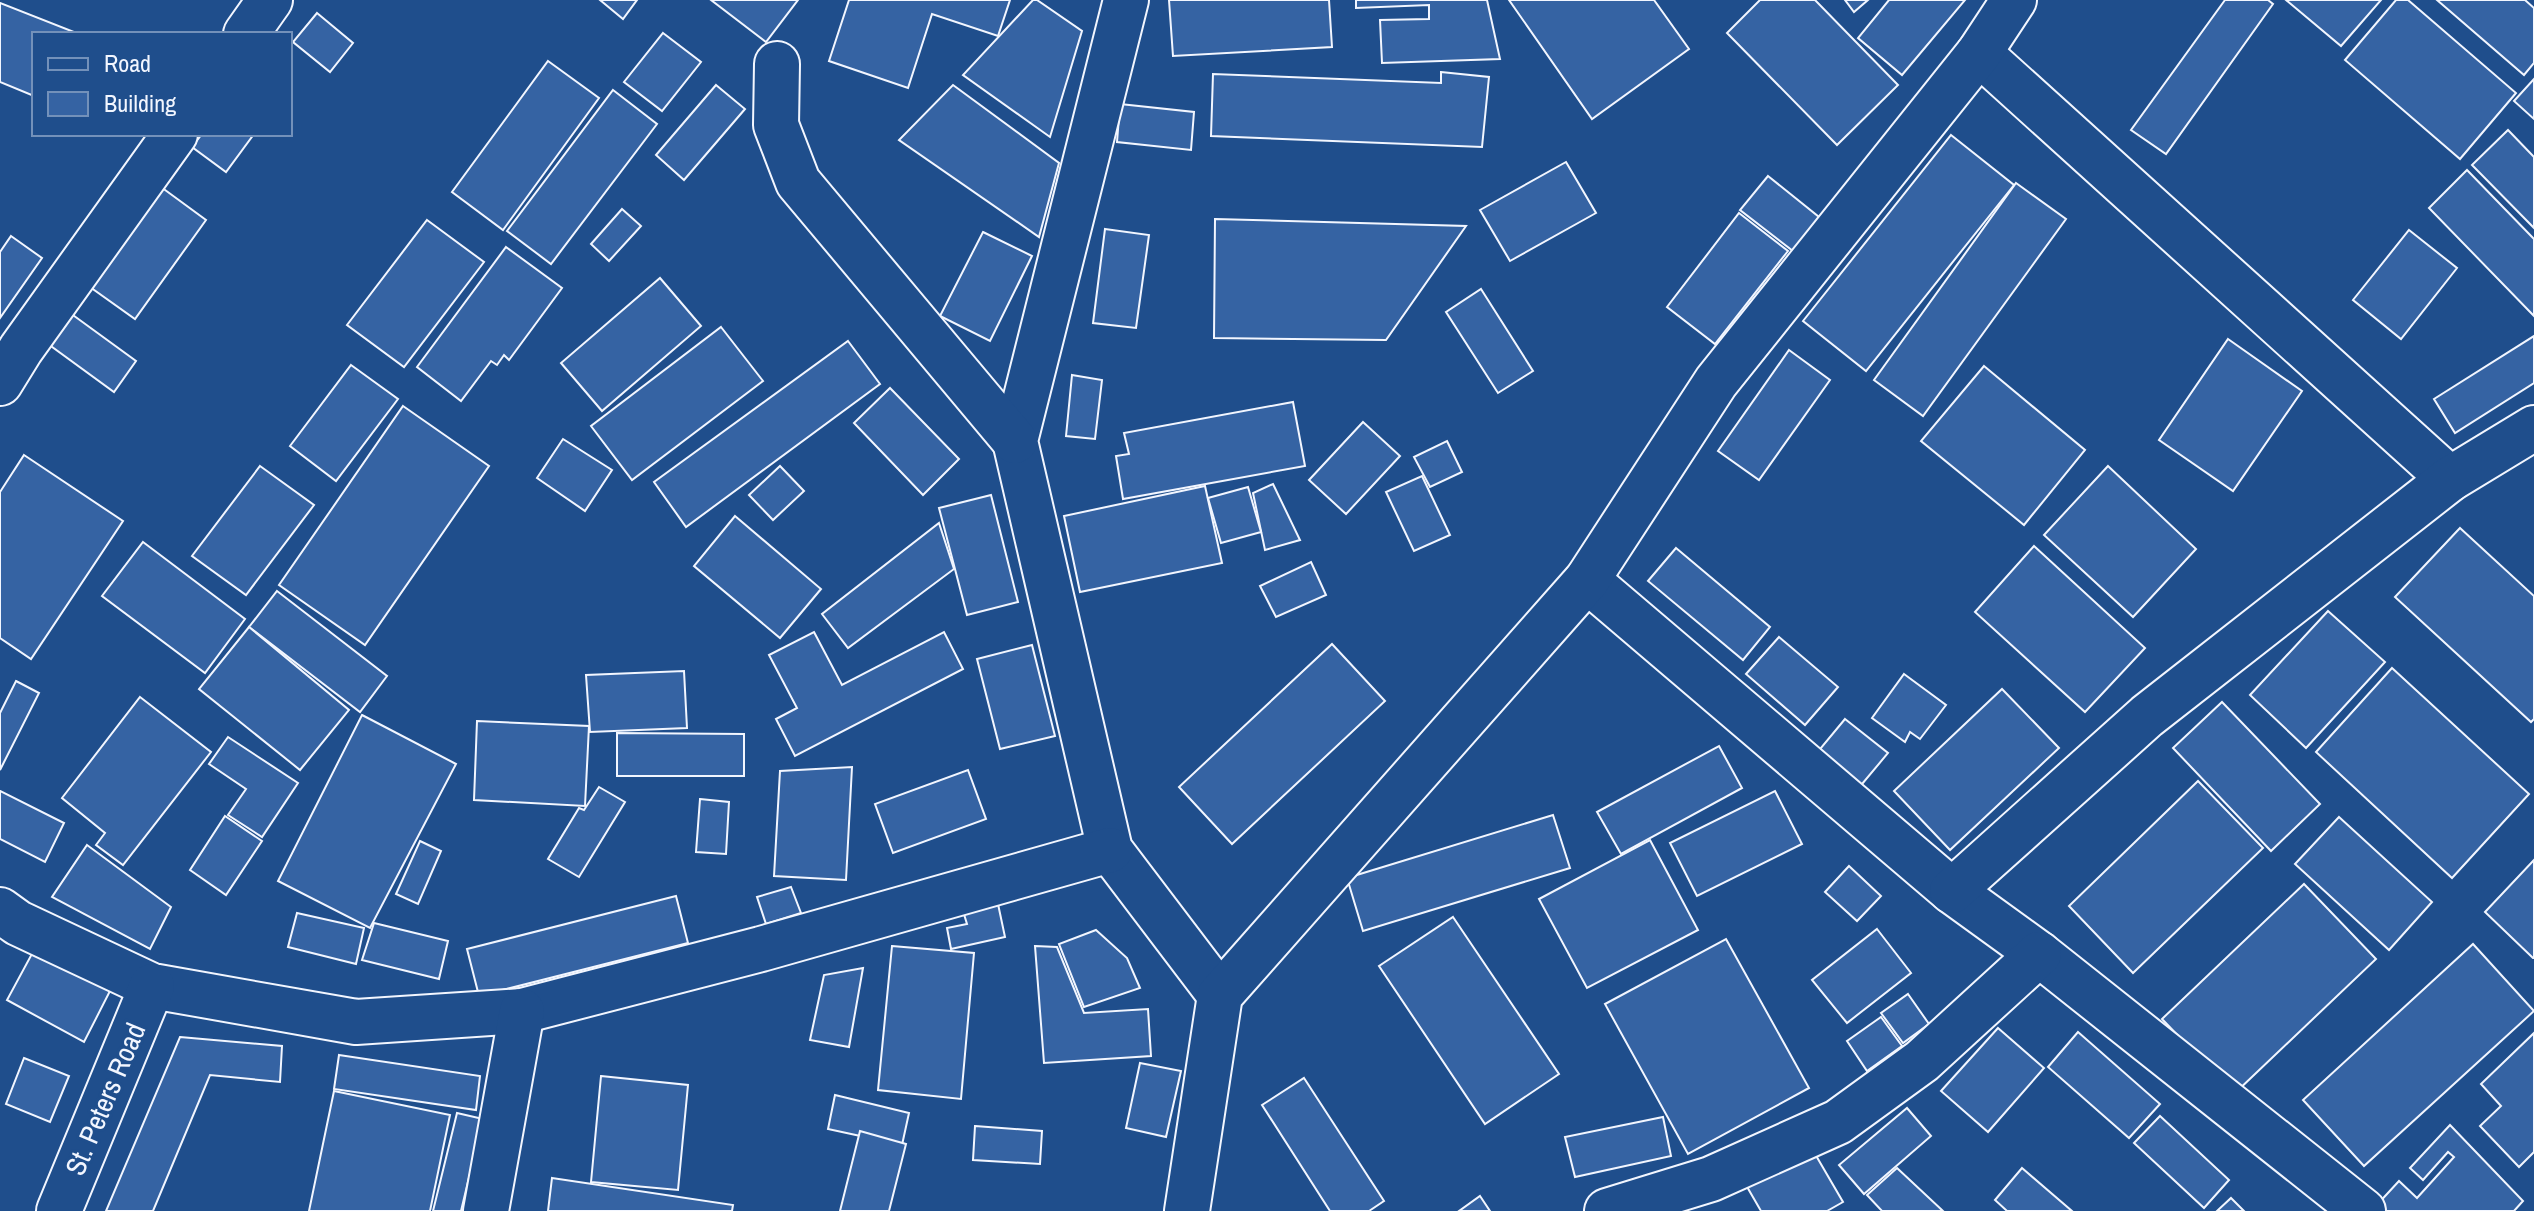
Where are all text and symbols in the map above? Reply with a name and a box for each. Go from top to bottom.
legend [32,32,292,136]
text: Road [104,47,151,79]
text: Building [104,87,176,119]
street label: St. Peters Road [56,1017,154,1181]

